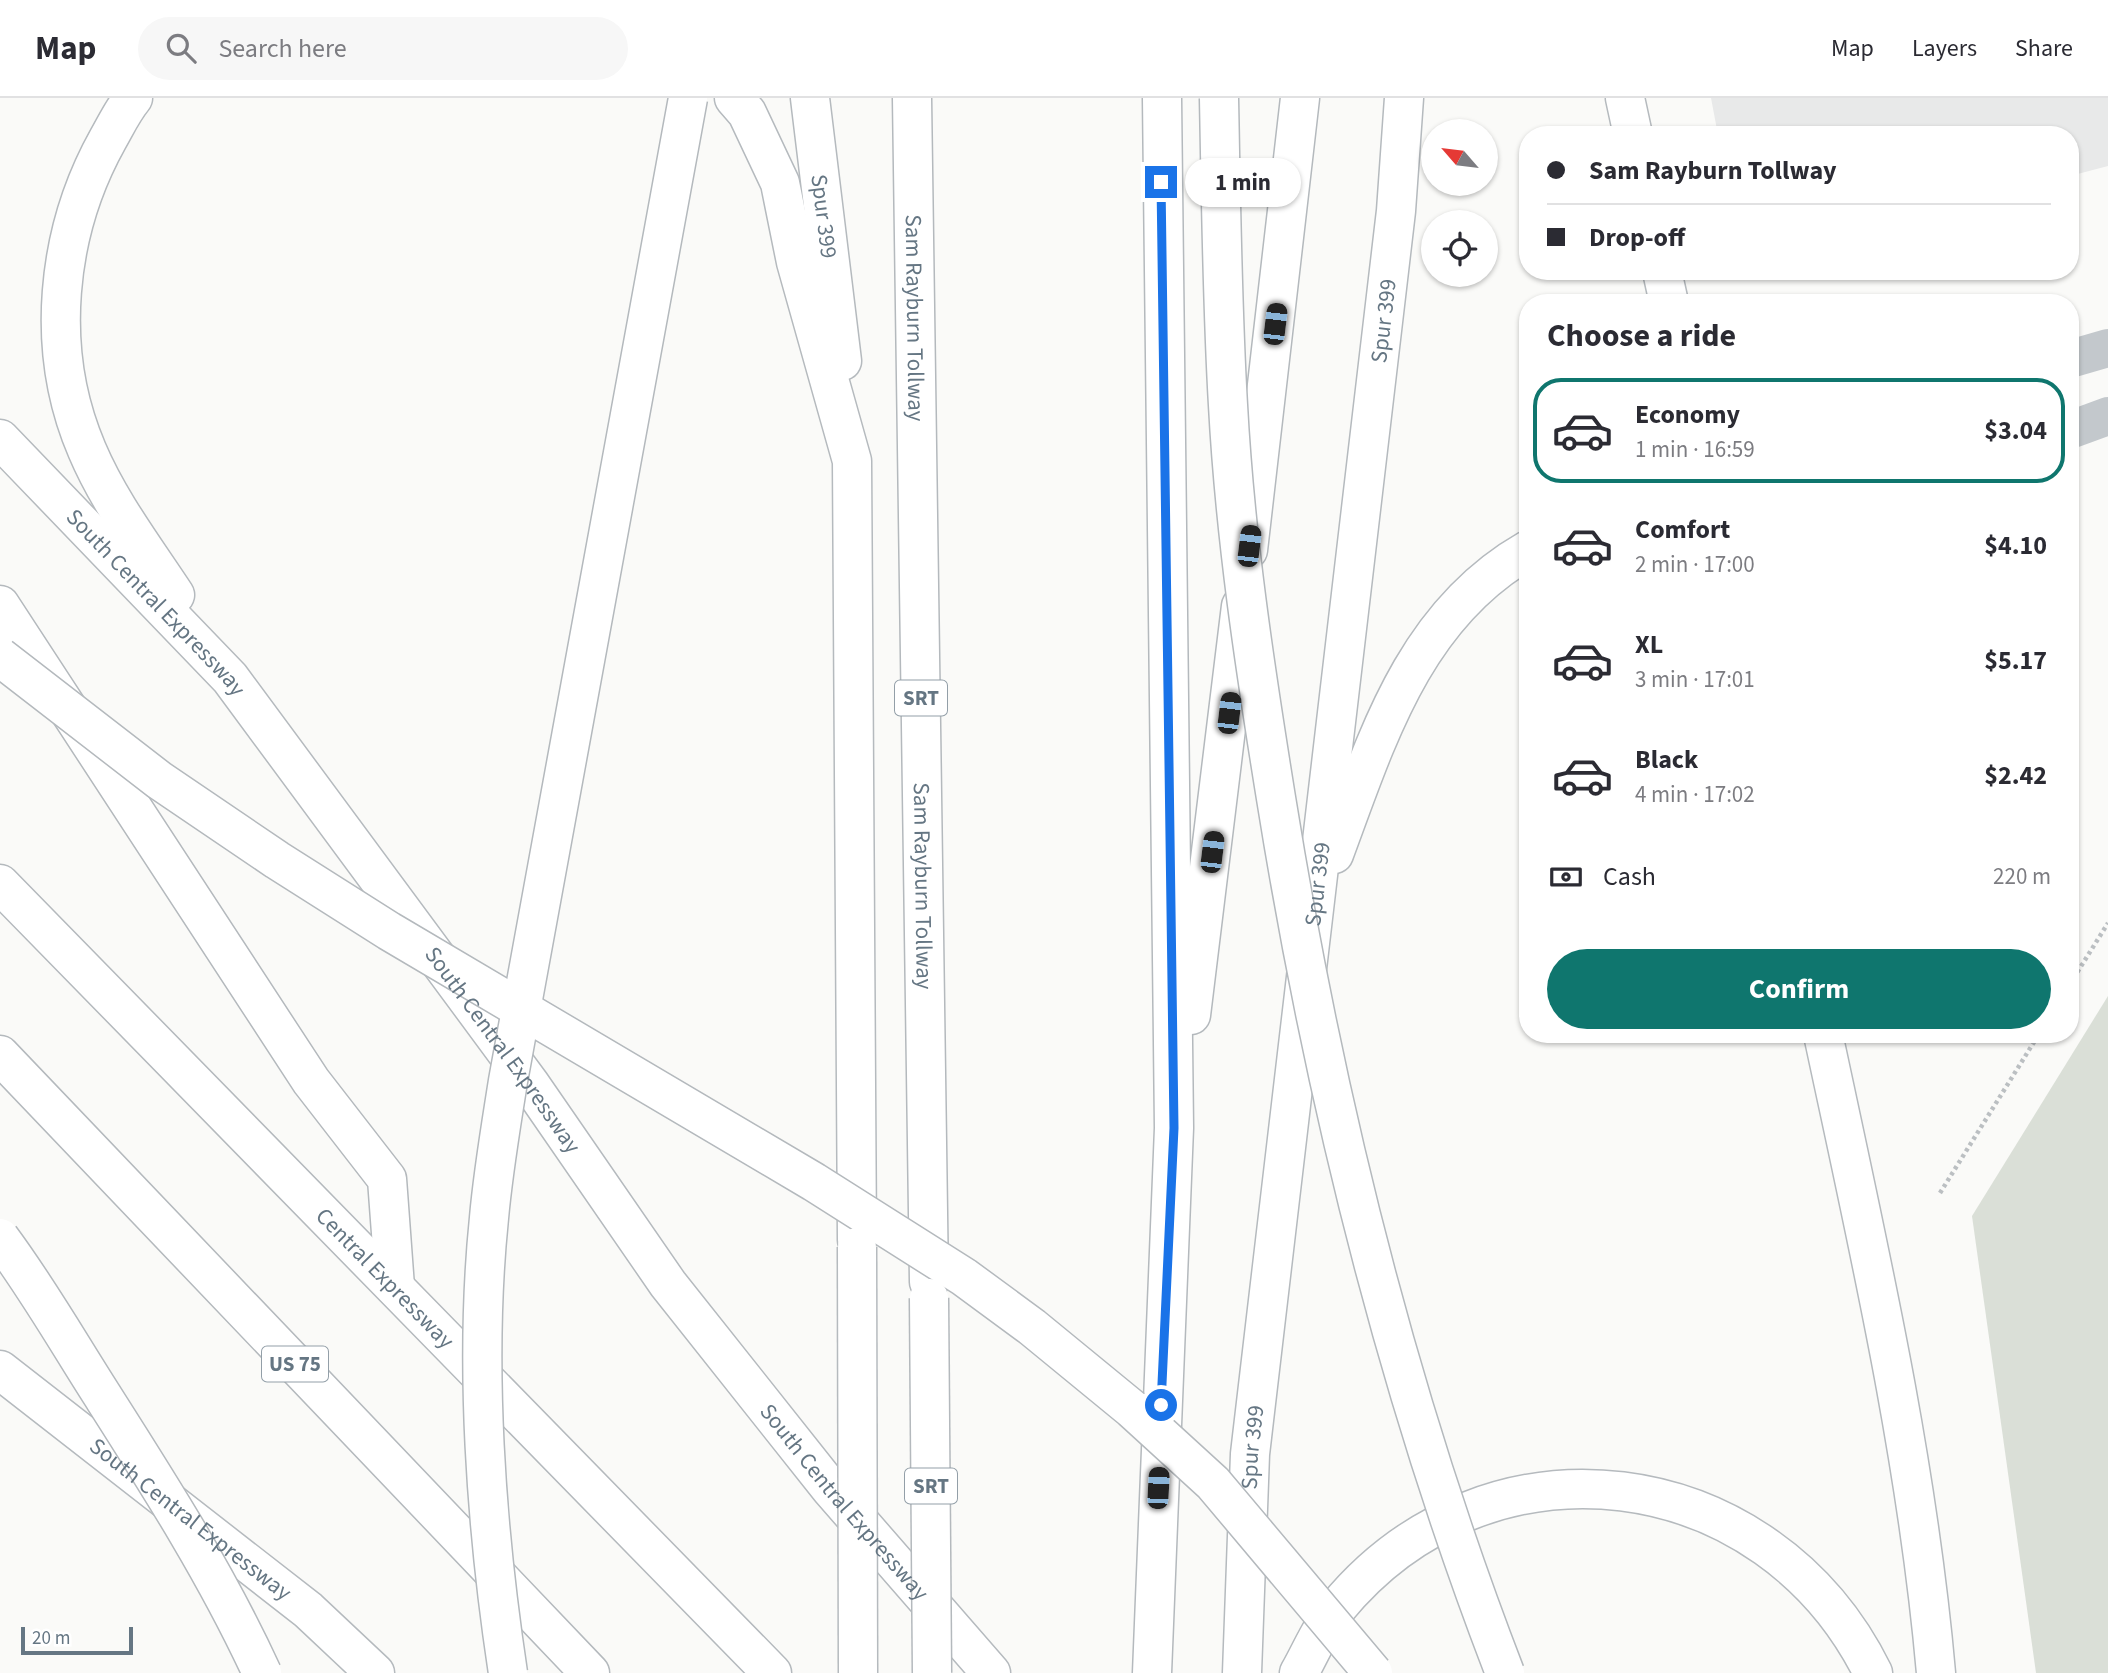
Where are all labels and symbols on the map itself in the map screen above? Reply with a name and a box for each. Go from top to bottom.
north arrow [1421,119,1498,196]
callout: 1 min [1186,158,1301,206]
route end [1145,166,1177,198]
street label: Spur 399 [803,172,846,260]
street label: Sam Rayburn Tollway [897,214,933,422]
street label: Spur 399 [1362,277,1404,365]
car [1263,302,1288,346]
street label: South Central Expressway [59,501,254,703]
car [1237,524,1262,568]
road number: SRT [895,680,947,716]
car [1217,691,1242,735]
street label: Sam Rayburn Tollway [905,782,941,990]
car [1200,830,1225,874]
street label: Spur 399 [1296,840,1338,928]
street label: South Central Expressway [417,939,589,1160]
street label: Central Expressway [309,1200,462,1356]
road number: US 75 [262,1346,328,1382]
route start [1145,1389,1177,1421]
street label: South Central Expressway [752,1396,937,1608]
street label: Spur 399 [1232,1403,1272,1490]
street label: South Central Expressway [83,1429,299,1608]
car [1147,1466,1170,1510]
road number: SRT [905,1468,957,1504]
scale bar [21,1624,133,1656]

